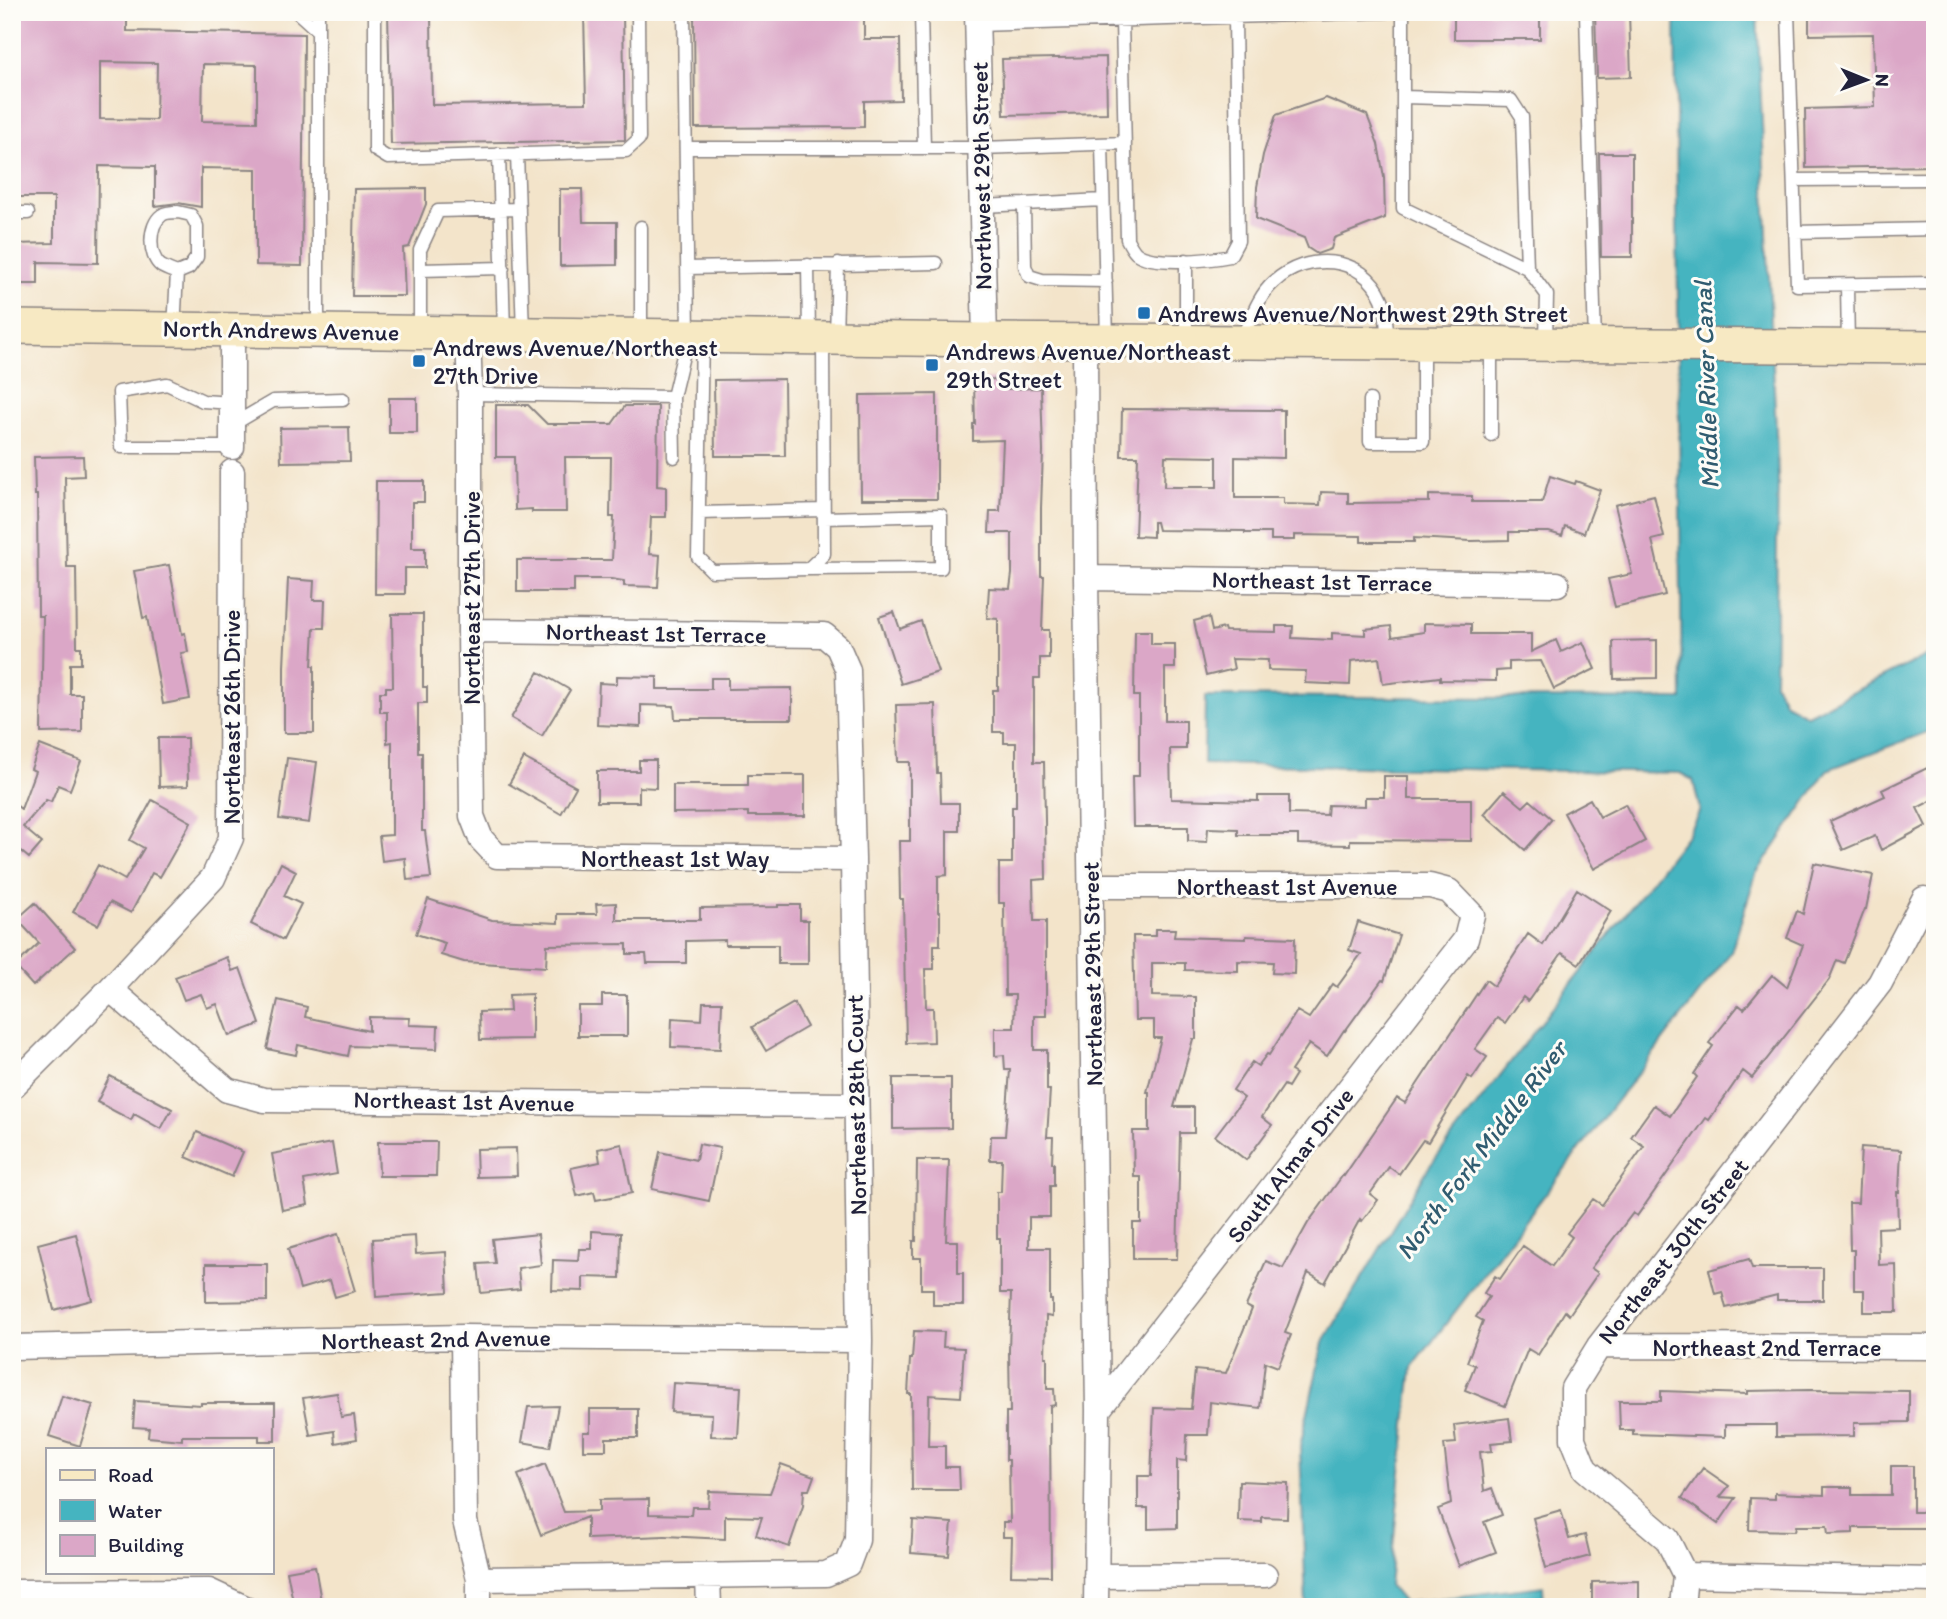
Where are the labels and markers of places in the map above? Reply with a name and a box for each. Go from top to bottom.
place label: Andrews Avenue/Northwest 29th Street [1158,299,1568,328]
marker: Andrews Avenue/Northwest 29th Street [1136,305,1152,321]
place label: Andrews Avenue/Northeast 27th Drive [433,333,718,390]
place label: Andrews Avenue/Northeast 29th Street [946,337,1231,394]
marker: Andrews Avenue/Northeast 27th Drive [411,353,427,369]
marker: Andrews Avenue/Northeast 29th Street [924,357,940,373]

